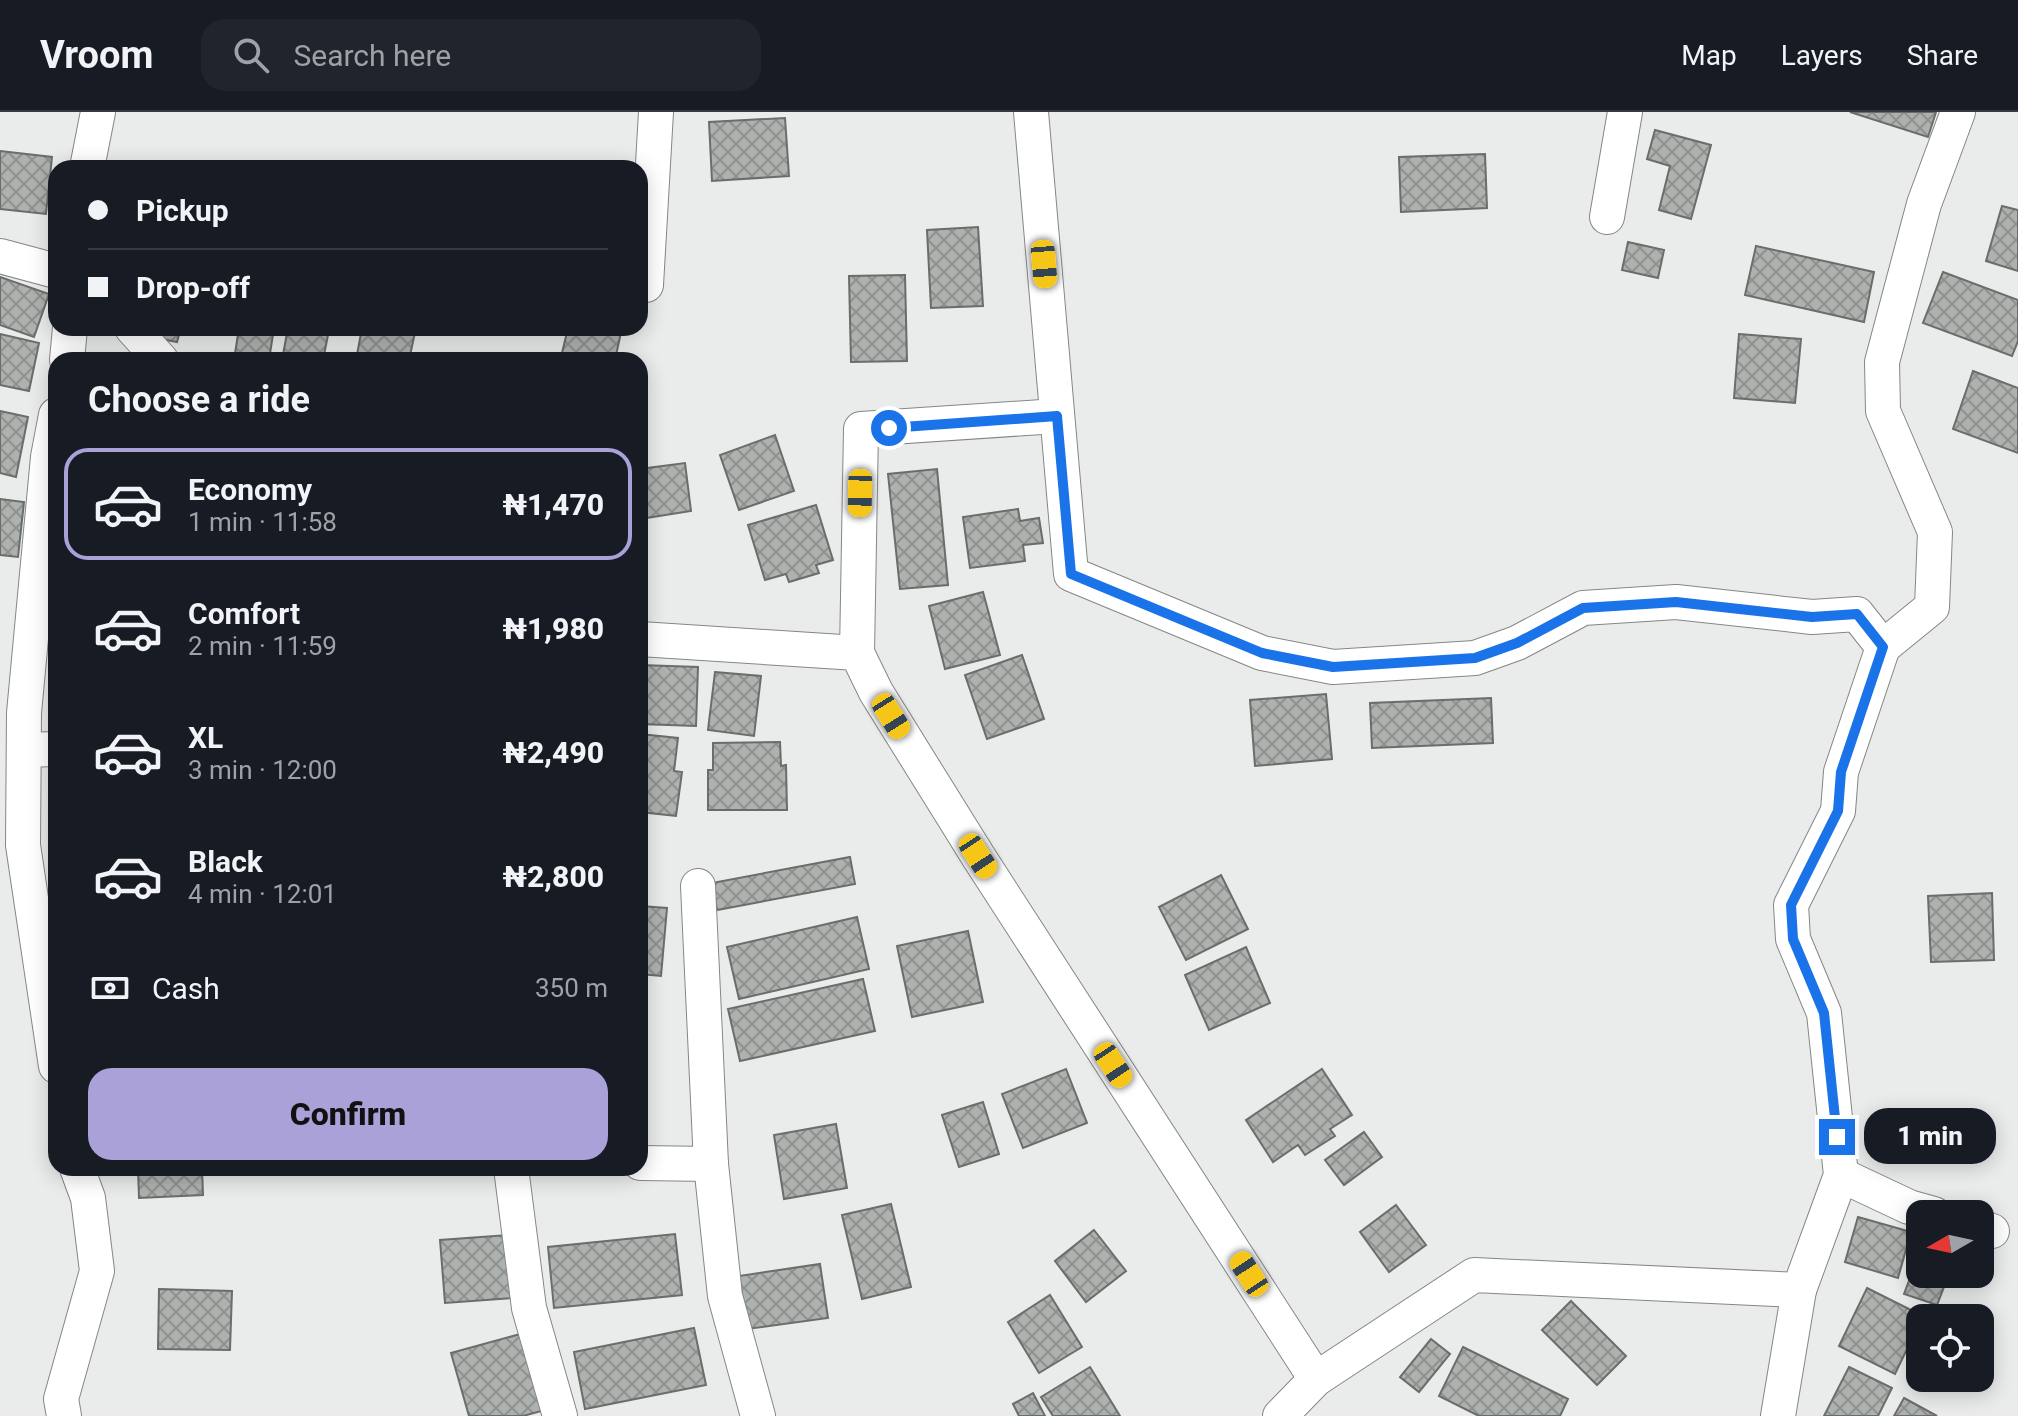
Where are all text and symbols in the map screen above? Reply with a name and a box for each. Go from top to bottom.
search box [201,19,761,91]
text: Vroom [40,33,153,77]
icon: search [229,33,273,77]
text: Search here [293,38,451,73]
text: Map [1681,39,1737,72]
text: Layers [1781,39,1863,72]
text: Share [1907,39,1978,72]
text: Pickup [136,193,229,228]
car [1030,239,1058,289]
text: Drop-off [136,270,250,305]
text: Choose a ride [88,379,310,421]
route start [871,410,907,446]
icon: car [92,468,164,540]
car [848,469,872,517]
text: Economy [188,472,312,507]
text: ₦1,470 [503,487,604,522]
text: 1 min · 11:58 [188,507,337,537]
icon: car [92,592,164,664]
text: Comfort [188,596,300,631]
text: ₦1,980 [503,611,604,646]
text: 2 min · 11:59 [188,631,337,661]
car [868,689,914,743]
icon: car [92,716,164,788]
text: XL [188,720,223,755]
text: ₦2,490 [503,735,604,770]
text: 3 min · 12:00 [188,755,337,785]
car [955,829,1001,883]
icon: car [92,840,164,912]
text: Black [188,844,263,879]
text: ₦2,800 [503,859,604,894]
text: 4 min · 12:01 [188,879,337,909]
icon: cash [88,966,132,1010]
text: Cash [152,971,220,1006]
text: 350 m [535,973,608,1003]
car [1090,1038,1136,1092]
button: Confirm [88,1068,608,1160]
callout: 1 min [1865,1109,1997,1165]
route end [1819,1119,1855,1155]
text: 1 min [1897,1121,1963,1151]
north arrow [1906,1200,1994,1288]
map controls [1906,1200,1994,1392]
car [1226,1247,1272,1301]
button: locate [1906,1304,1994,1392]

